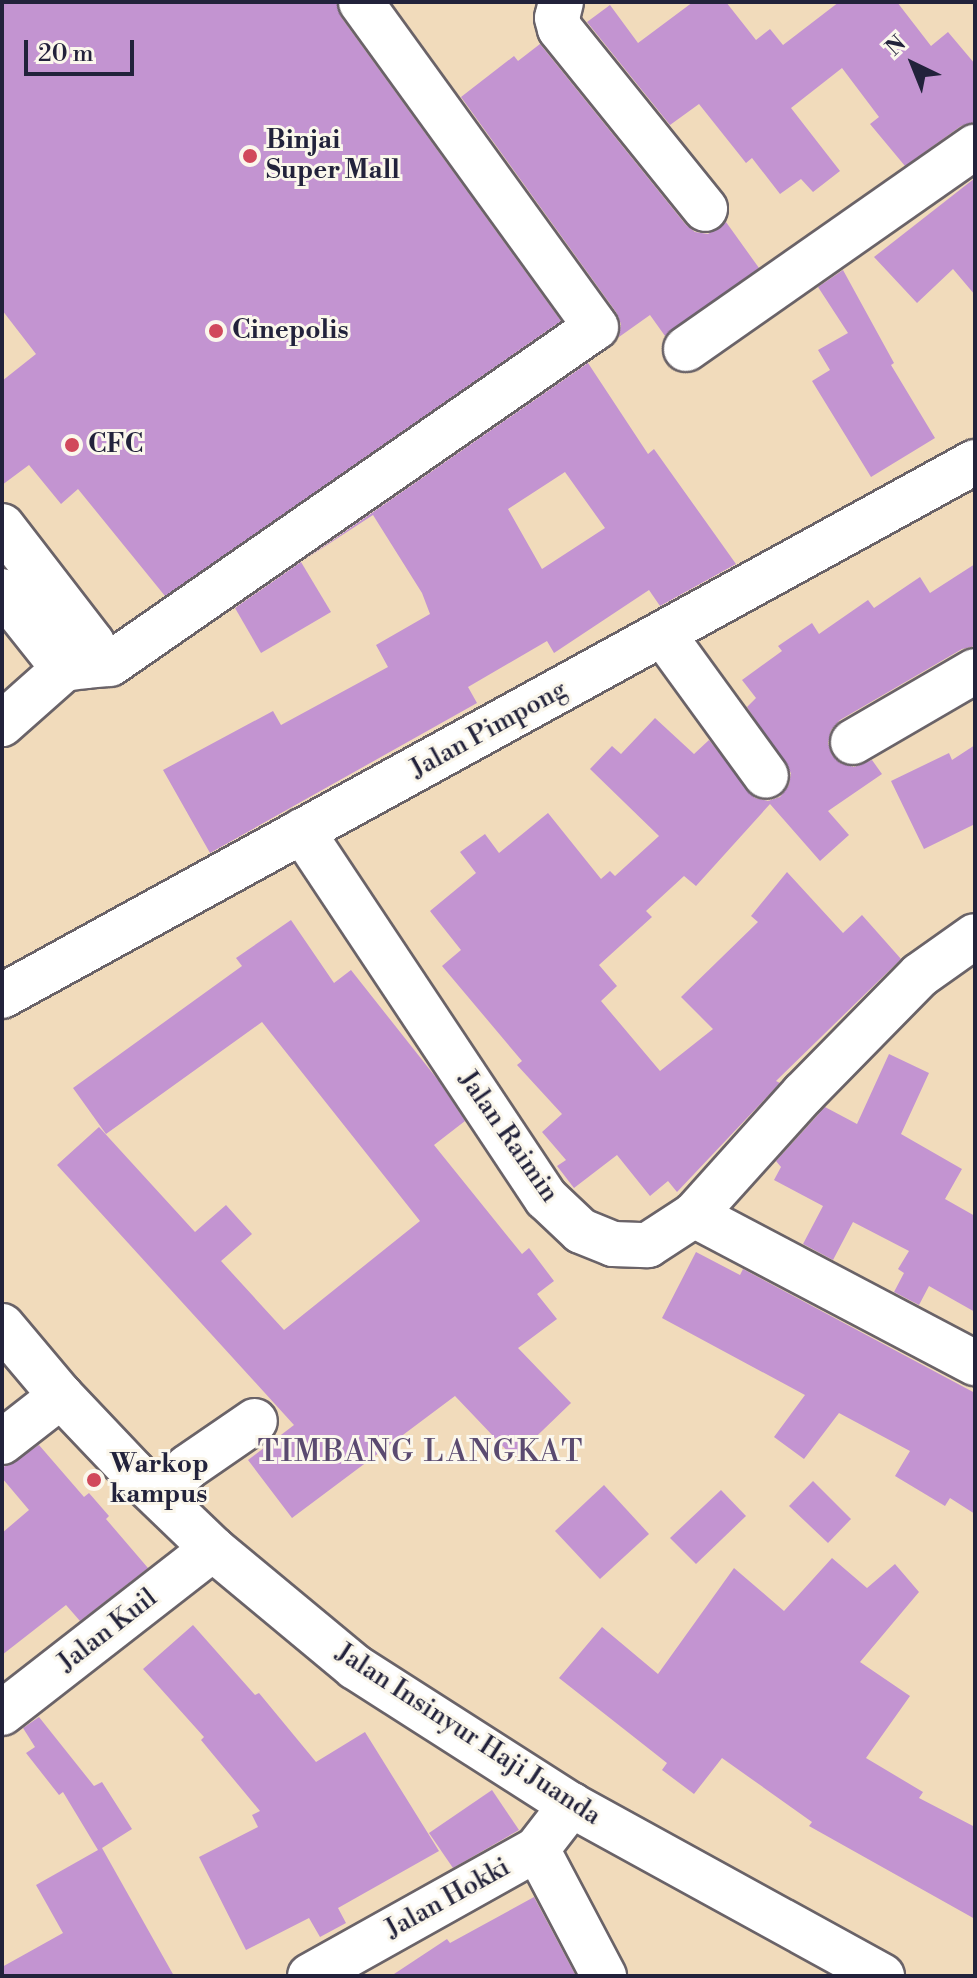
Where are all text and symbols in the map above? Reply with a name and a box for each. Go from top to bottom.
scale bar [28,24,138,74]
north arrow [873,24,953,104]
text: N [881,30,912,62]
text: 20 m [38,39,94,69]
place label: Binjai Super Mall [266,125,400,186]
marker: Binjai Super Mall [241,147,259,165]
place label: Cinepolis [232,315,349,347]
marker: Cinepolis [207,322,225,340]
place label: CFC [88,429,143,461]
marker: CFC [63,436,81,454]
street label: Jalan Pimpong [406,674,572,786]
street label: Jalan Raimin [451,1065,565,1209]
district label: TIMBANG LANGKAT [257,1434,585,1470]
place label: Warkop kampus [110,1449,209,1510]
marker: Warkop kampus [85,1471,103,1489]
street label: Jalan Kuil [53,1583,163,1679]
street label: Jalan Insinyur Haji Juanda [330,1638,606,1832]
street label: Jalan Hokki [381,1852,515,1946]

